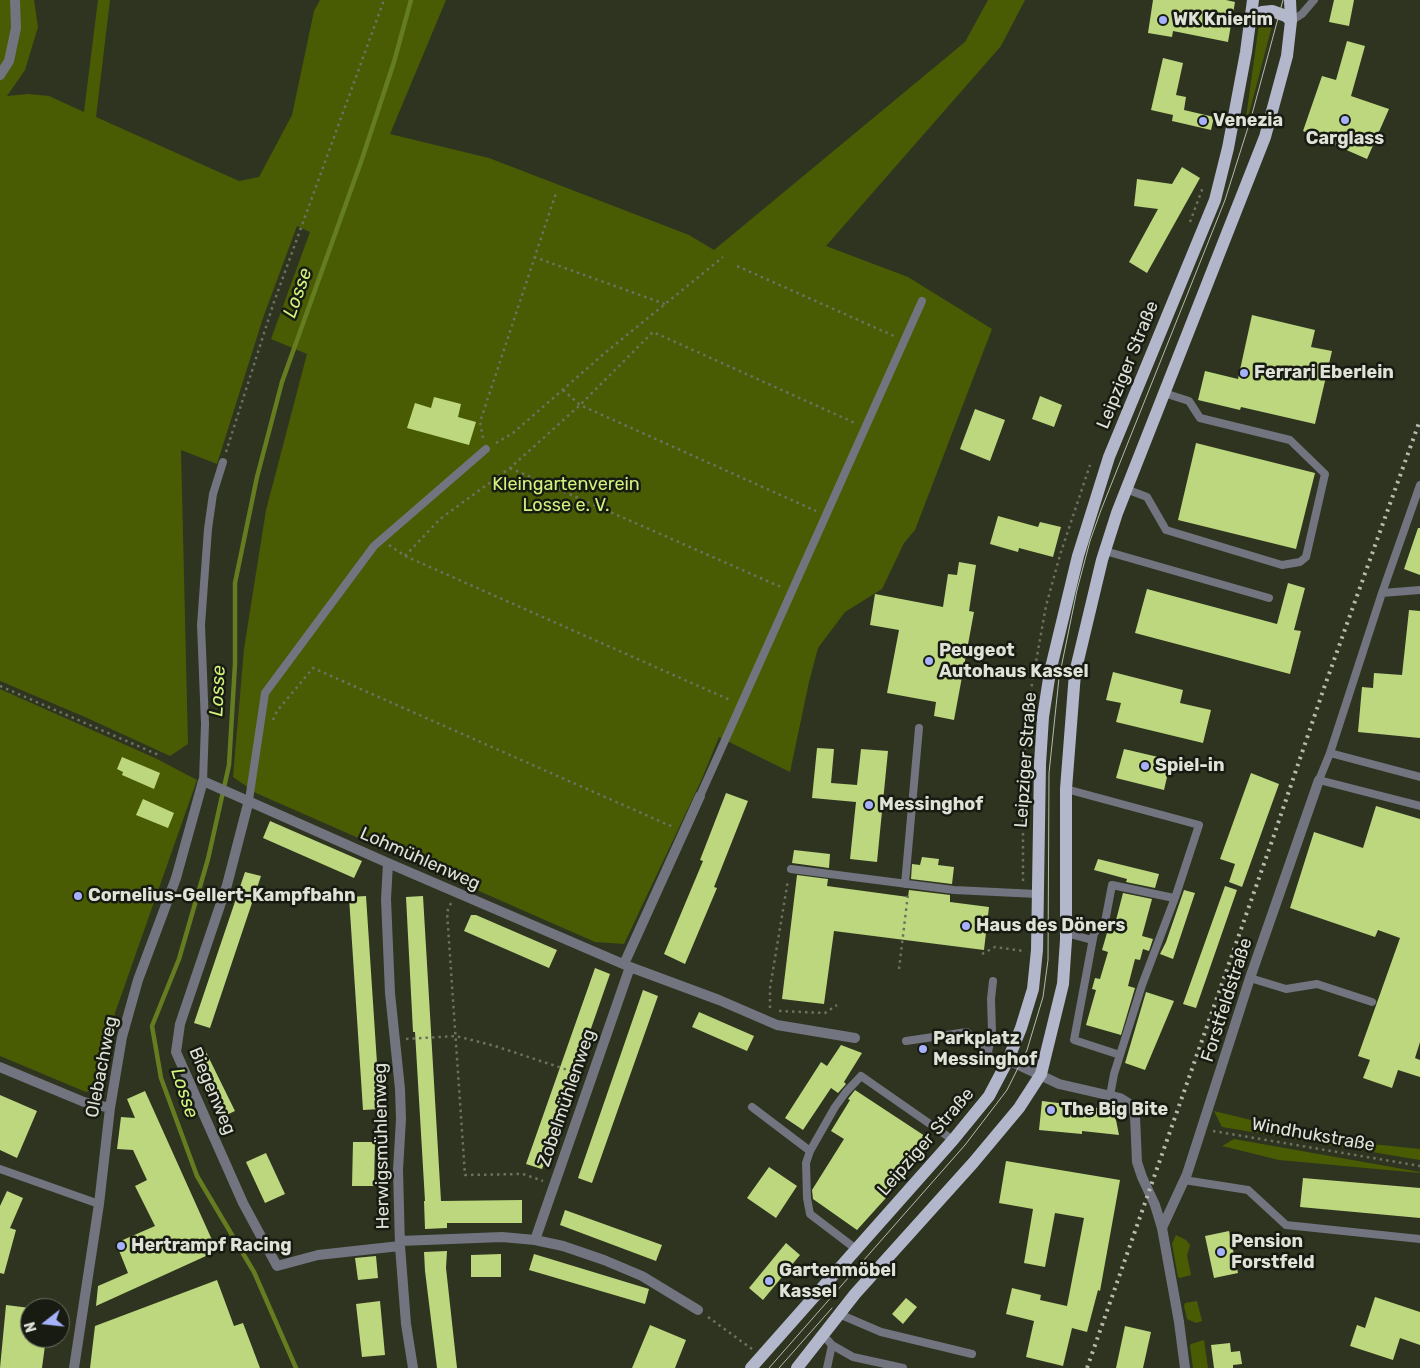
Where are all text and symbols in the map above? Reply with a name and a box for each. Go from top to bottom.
place label: WK Knierim [1173,9,1273,31]
marker: WK Knierim [1157,14,1169,26]
place label: Venezia [1213,110,1283,132]
marker: Carglass [1339,114,1351,126]
marker: Venezia [1197,115,1209,127]
place label: Carglass [1306,128,1384,150]
water label: Losse [279,265,317,321]
street label: Leipziger Straße [1092,298,1164,432]
place label: Ferrari Eberlein [1254,362,1394,384]
marker: Ferrari Eberlein [1238,367,1250,379]
park label: Kleingartenverein Losse e. V. [492,474,640,516]
place label: Peugeot Autohaus Kassel [939,640,1089,682]
marker: Peugeot Autohaus Kassel [923,655,935,667]
water label: Losse [205,665,231,717]
street label: Leipziger Straße [1010,691,1042,829]
place label: Spiel-in [1155,755,1225,777]
marker: Spiel-in [1139,760,1151,772]
place label: Messinghof [879,794,983,816]
marker: Messinghof [863,799,875,811]
street label: Lohmühlenweg [357,823,483,895]
place label: Cornelius-Gellert-Kampfbahn [88,885,355,907]
marker: Cornelius-Gellert-Kampfbahn [72,890,84,902]
place label: Haus des Döners [976,915,1125,937]
marker: Haus des Döners [960,920,972,932]
street label: Forstfeldstraße [1197,935,1257,1065]
street label: Olebachweg [82,1014,122,1120]
street label: Zobelmühlenweg [533,1026,601,1170]
place label: Parkplatz Messinghof [933,1028,1037,1070]
marker: Parkplatz Messinghof [917,1043,929,1055]
street label: Biegenweg [184,1044,240,1138]
street label: Herwigsmühlenweg [370,1063,394,1229]
water label: Losse [165,1065,203,1121]
street label: Leipziger Straße [873,1084,979,1200]
place label: The Big Bite [1061,1099,1168,1121]
marker: The Big Bite [1045,1104,1057,1116]
street label: Windhukstraße [1250,1114,1376,1156]
place label: Pension Forstfeld [1231,1231,1314,1274]
place label: Hertrampf Racing [131,1235,292,1257]
marker: Hertrampf Racing [115,1240,127,1252]
marker: Pension Forstfeld [1215,1246,1227,1258]
place label: Gartenmöbel Kassel [779,1260,896,1302]
marker: Gartenmöbel Kassel [763,1275,775,1287]
north arrow [20,1298,70,1348]
text: N [22,1320,41,1334]

